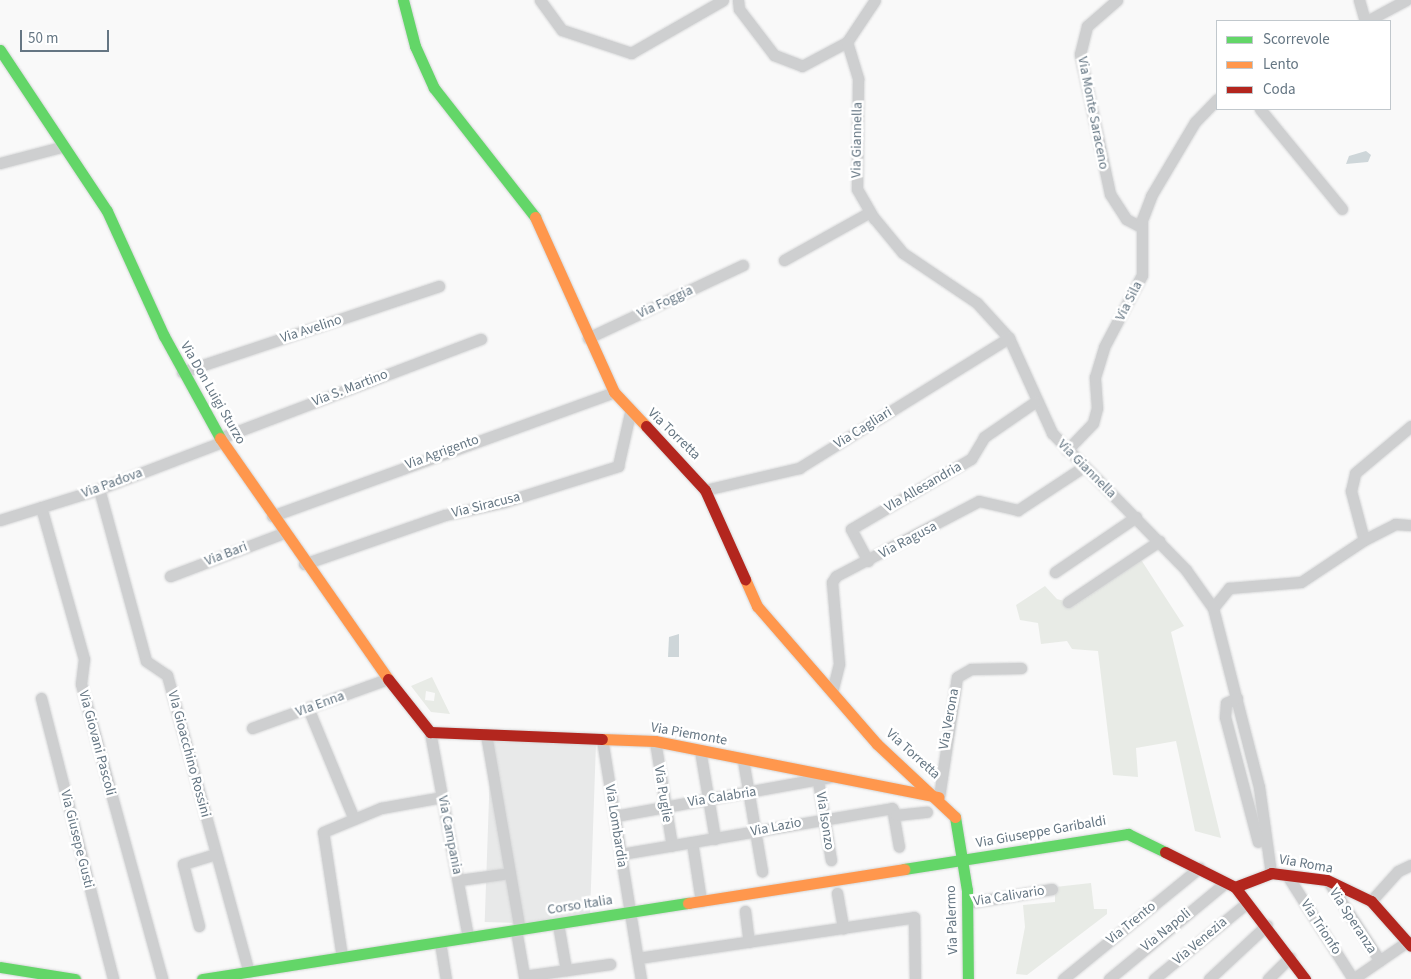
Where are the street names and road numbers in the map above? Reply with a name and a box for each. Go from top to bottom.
street label: Via Monte Saraceno [1074,55,1112,171]
street label: Via Giannella [848,102,866,178]
street label: Via Sila [1112,278,1146,324]
street label: Via Foggia [635,282,695,322]
street label: Via Avelino [278,311,344,347]
street label: Via Don Luigi Sturzo [177,339,249,447]
street label: Via S. Martino [310,366,390,410]
street label: Via Cagliari [831,404,895,452]
street label: Via Torretta [644,405,704,463]
street label: Via Agrigento [403,431,481,473]
street label: Via Giannella [1054,436,1120,502]
street label: VIa Allesandria [881,458,965,516]
street label: Via Padova [79,464,145,502]
street label: Via Siracusa [450,488,522,522]
street label: Via Ragusa [876,518,940,562]
street label: Via Bari [202,538,250,570]
street label: VIa Enna [293,687,347,721]
street label: Via Verona [935,687,963,751]
street label: Via Giovani Pascoli [75,689,119,797]
street label: VIa Gioacchino Rossini [164,689,214,819]
street label: Via Piemonte [650,719,728,749]
street label: Via Torretta [882,725,944,783]
street label: Via Puglie [650,765,676,823]
street label: Via Lombardia [601,783,631,869]
street label: Via Calabria [686,783,758,811]
street label: Via Giusepe Gusti [57,788,97,890]
street label: Via Isonzo [812,791,838,851]
street label: Via Campania [434,794,466,876]
street label: Via Giuseppe Garibaldi [975,812,1107,852]
street label: Via Lazio [749,814,803,840]
street label: Via Roma [1278,851,1334,877]
street label: Via Calivario [972,882,1046,910]
street label: Via Palermo [942,885,962,955]
street label: Via Speranza [1326,885,1380,957]
street label: Corso Italia [546,892,614,918]
street label: Via Trionfo [1297,896,1345,958]
street label: Via Trento [1103,898,1159,948]
street label: Via Napoli [1138,905,1194,955]
street label: Via Venezia [1170,914,1230,968]

